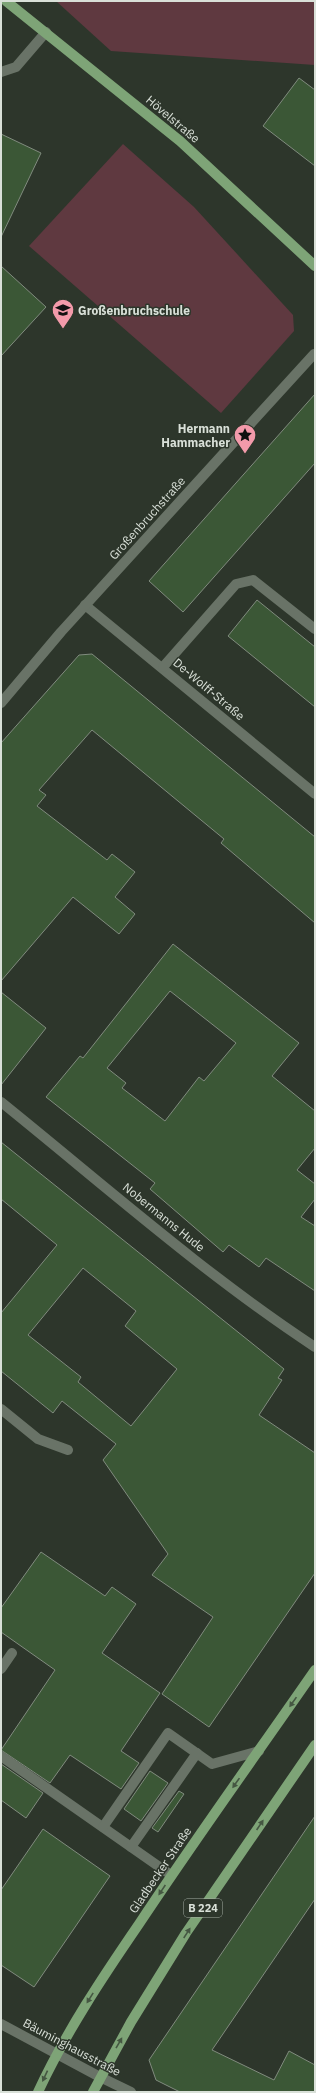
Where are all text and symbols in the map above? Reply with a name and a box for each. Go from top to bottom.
street label: Hövelstraße [143,92,203,146]
school or university icon: Großenbruchschule [50,297,76,330]
place label: Großenbruchschule [78,303,190,318]
place label: Hermann Hammacher [161,421,230,450]
place icon: Hermann Hammacher [232,422,258,455]
street label: Großenbruchstraße [106,473,188,563]
street label: De-Wolff-Straße [170,655,248,723]
street label: Nobermanns Hude [120,1179,208,1255]
one-way arrow [289,1697,297,1707]
one-way arrow [232,1778,240,1789]
one-way arrow [256,1820,264,1830]
street label: Gladbecker Straße [126,1824,195,1916]
one-way arrow [158,1885,166,1895]
road number: B 224 [184,1899,222,1917]
one-way arrow [183,1928,191,1938]
one-way arrow [86,1992,93,2004]
street label: Bäuminghausstraße [21,2015,124,2079]
one-way arrow [116,2038,123,2049]
one-way arrow [42,2071,48,2082]

